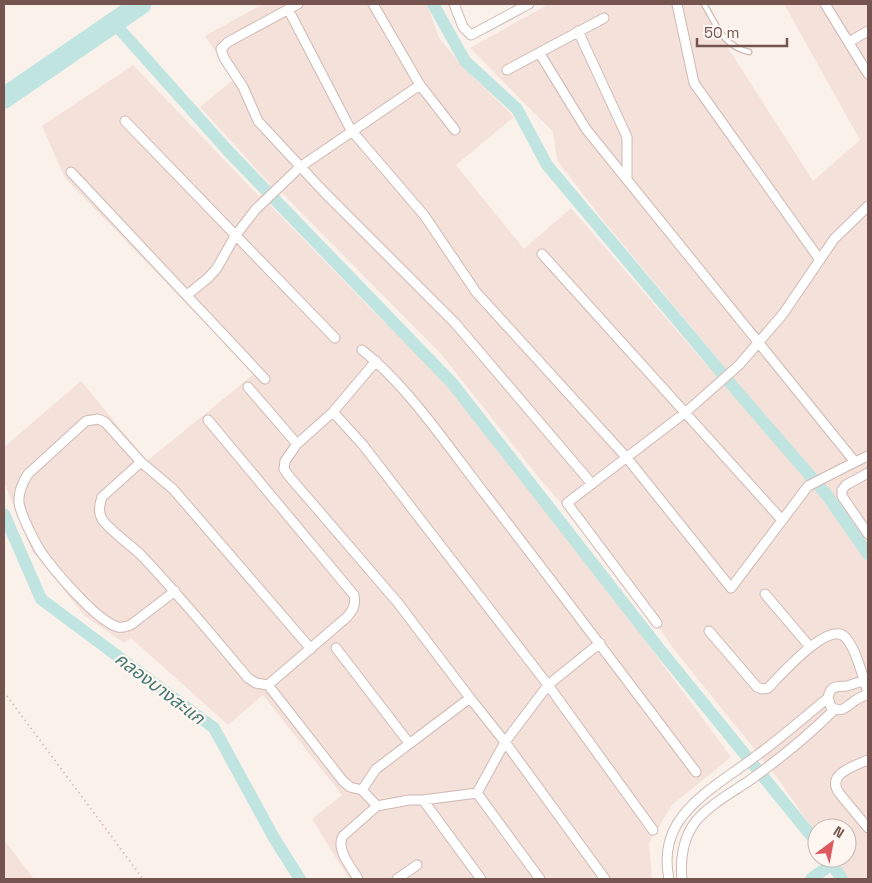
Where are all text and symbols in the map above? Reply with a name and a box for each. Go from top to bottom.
scale bar [697,15,787,47]
text: 50 m [704,23,739,42]
water label: คลองบางสะแก [111,647,210,730]
north arrow [807,818,857,868]
text: N [830,822,848,842]

